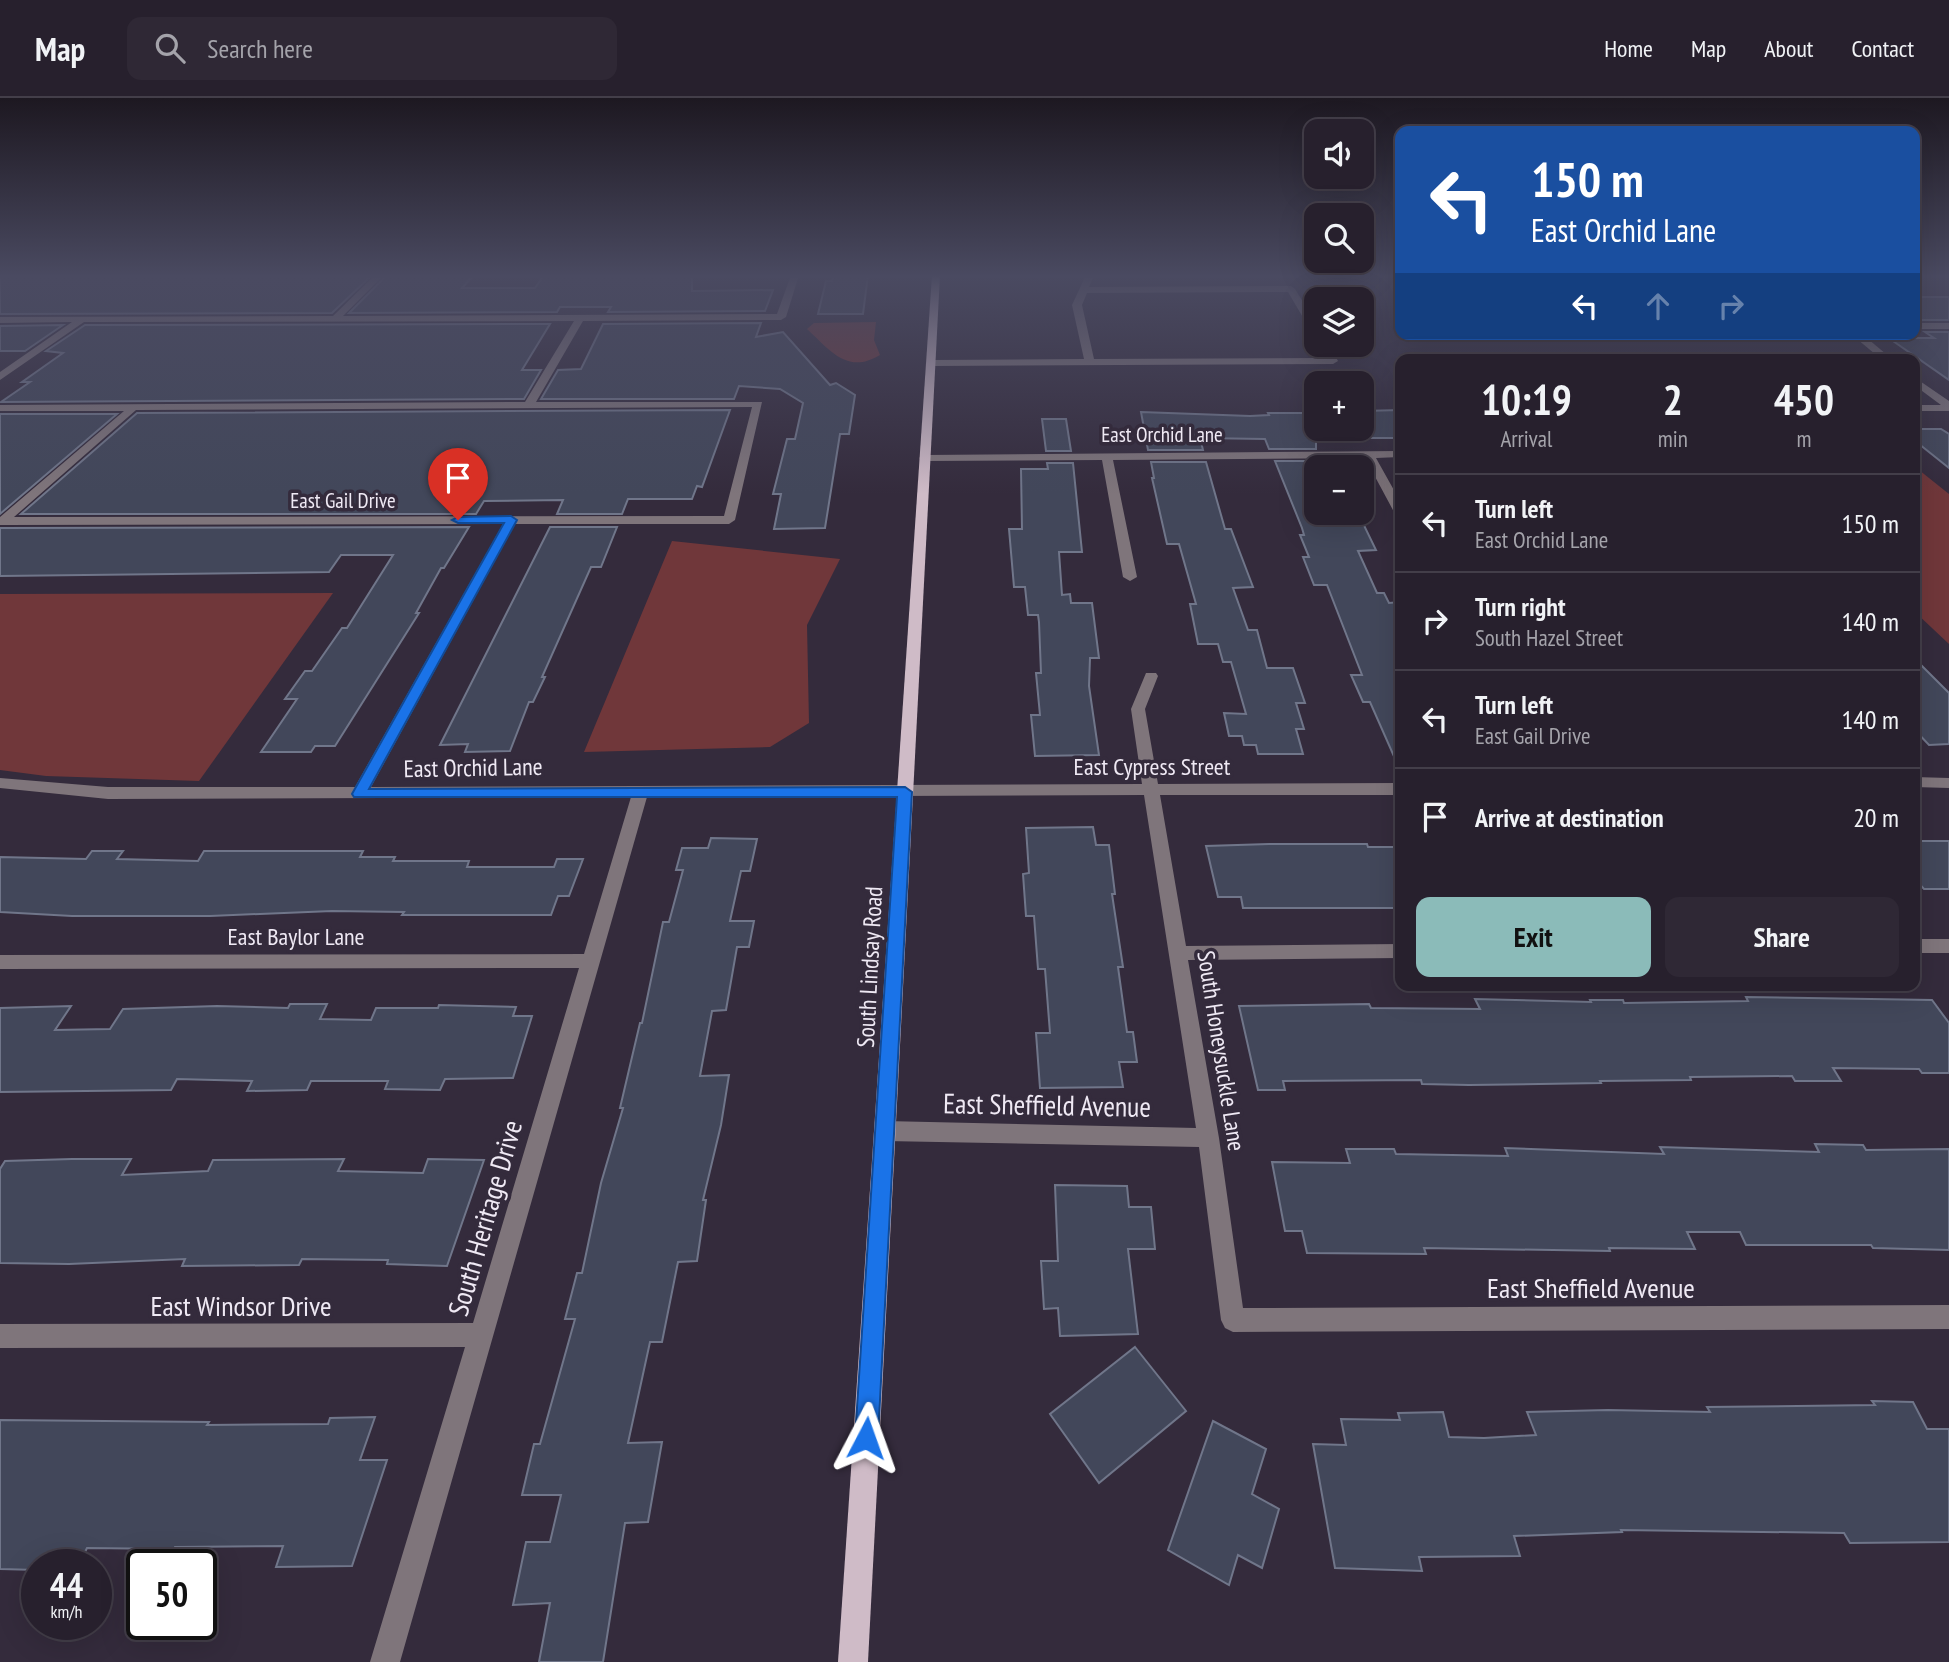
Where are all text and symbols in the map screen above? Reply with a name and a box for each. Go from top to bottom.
search box [127,17,617,80]
text: Map [35,27,85,70]
icon: search [151,29,189,67]
text: Search here [207,32,313,65]
text: Home [1604,33,1653,64]
text: Map [1691,33,1726,64]
text: About [1764,33,1813,64]
text: Contact [1851,33,1914,64]
map controls [1304,119,1374,525]
button: sound [1304,119,1374,189]
text: 150 m [1531,147,1644,211]
icon: left [1416,154,1507,245]
button: search [1304,203,1374,273]
text: East Orchid Lane [1531,209,1716,251]
button: layers [1304,287,1374,357]
icon: left [1566,287,1604,325]
icon: ahead [1639,287,1677,325]
icon: right [1712,287,1750,325]
button: + [1304,371,1374,441]
text: 10:19 [1481,372,1572,427]
text: 2 [1663,372,1683,427]
text: 450 [1774,372,1834,427]
street label: East Orchid Lane [1101,421,1223,448]
text: Arrival [1500,424,1552,453]
text: min [1658,424,1688,453]
text: m [1796,424,1811,453]
pin [428,448,488,520]
button: − [1304,455,1374,525]
icon: arrive [439,459,477,497]
street label: East Gail Drive [290,487,396,514]
text: Turn left [1475,492,1553,525]
icon: left [1416,504,1454,542]
text: 150 m [1841,507,1899,540]
text: East Orchid Lane [1475,525,1608,554]
text: Turn right [1475,590,1566,623]
icon: right [1416,602,1454,640]
text: 140 m [1841,605,1899,638]
text: South Hazel Street [1475,623,1623,652]
text: Turn left [1475,688,1553,721]
icon: left [1416,700,1454,738]
text: 140 m [1841,703,1899,736]
text: East Gail Drive [1475,721,1591,750]
street label: East Orchid Lane [403,751,543,784]
street label: East Cypress Street [1074,751,1231,782]
icon: arrive [1416,798,1454,836]
text: Arrive at destination [1475,801,1664,834]
text: 20 m [1853,801,1899,834]
street label: South Lindsay Road [850,886,889,1048]
button: Exit [1416,897,1651,977]
button: Share [1665,897,1899,977]
street label: East Baylor Lane [228,921,364,952]
street label: South Honeysuckle Lane [1190,949,1253,1153]
street label: East Sheffield Avenue [943,1084,1151,1125]
street label: South Heritage Drive [439,1116,530,1320]
street label: East Sheffield Avenue [1487,1269,1695,1306]
street label: East Windsor Drive [150,1287,332,1324]
position arrow [829,1401,903,1475]
speed limit sign: 50 [126,1549,217,1640]
text: 44 [50,1562,83,1608]
text: km/h [51,1600,82,1623]

